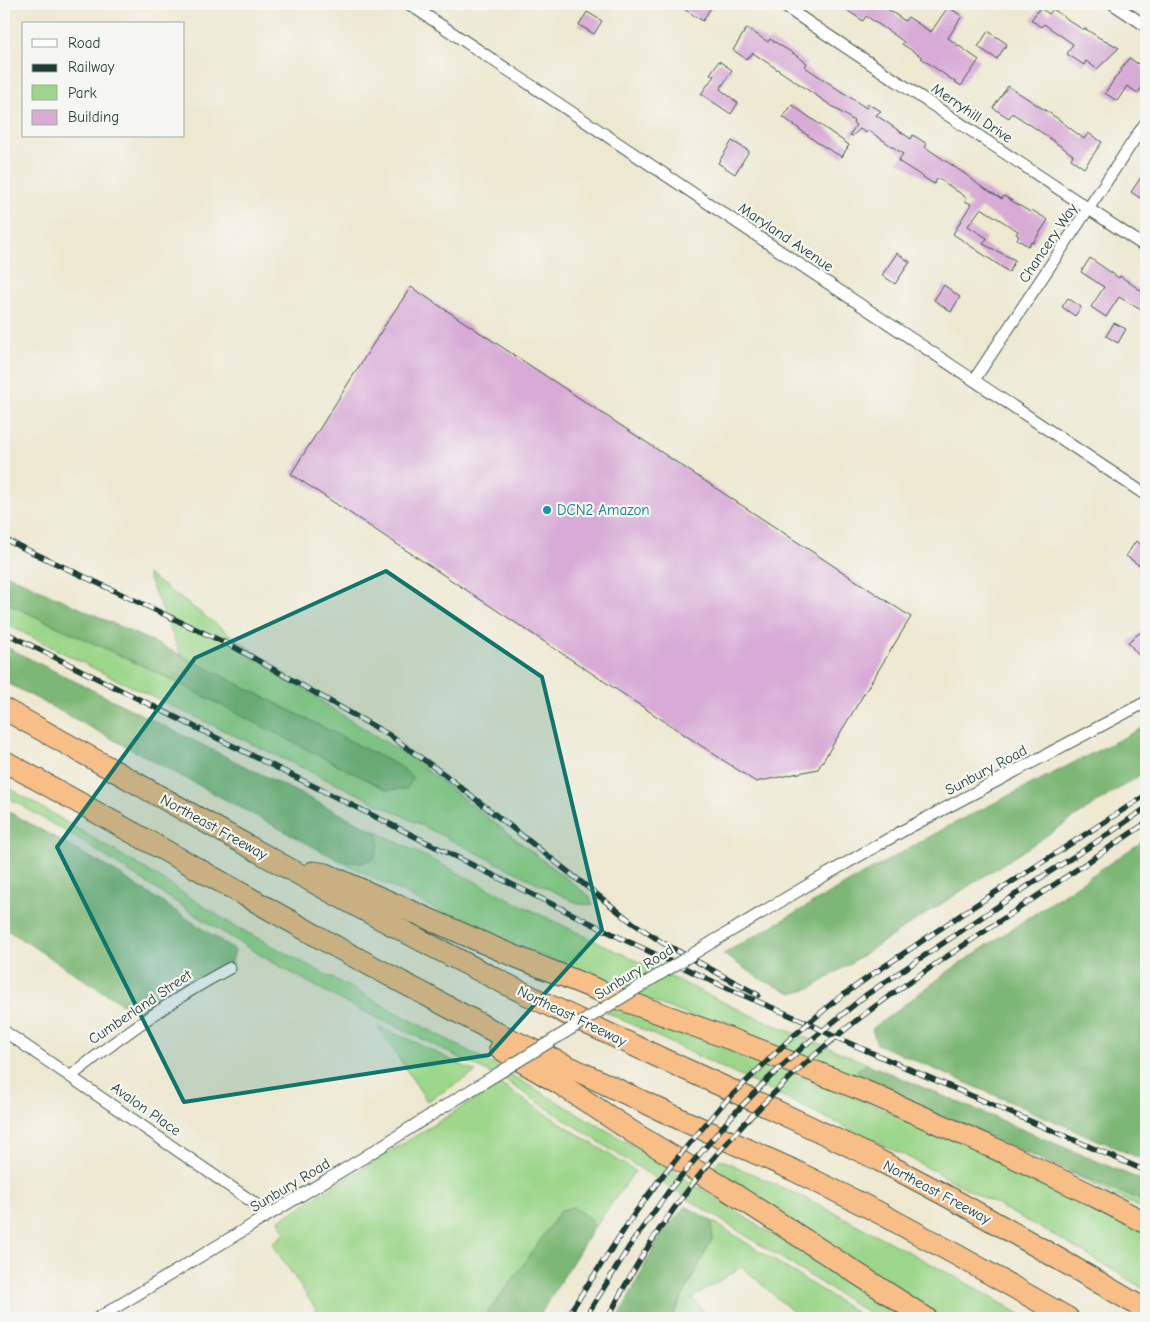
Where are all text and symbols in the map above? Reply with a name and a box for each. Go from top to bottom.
legend [22,22,185,138]
text: Road [68,34,100,52]
text: Railway [68,58,115,76]
street label: Merryhill Drive [928,79,1016,147]
text: Park [68,84,97,102]
text: Building [68,108,119,126]
street label: Maryland Avenue [735,199,837,276]
street label: Chancery Way [1015,200,1081,286]
place label: DCN2 Amazon [557,501,650,519]
marker: DCN2 Amazon [541,504,553,516]
street label: Sunbury Road [942,741,1030,799]
street label: Northeast Freeway [157,790,271,864]
street label: Sunbury Road [591,941,677,1003]
street label: Cumberland Street [85,965,196,1048]
street label: Northeast Freeway [514,982,630,1050]
street label: Avalon Place [108,1078,185,1140]
street label: Sunbury Road [247,1154,333,1216]
street label: Northeast Freeway [880,1156,994,1228]

